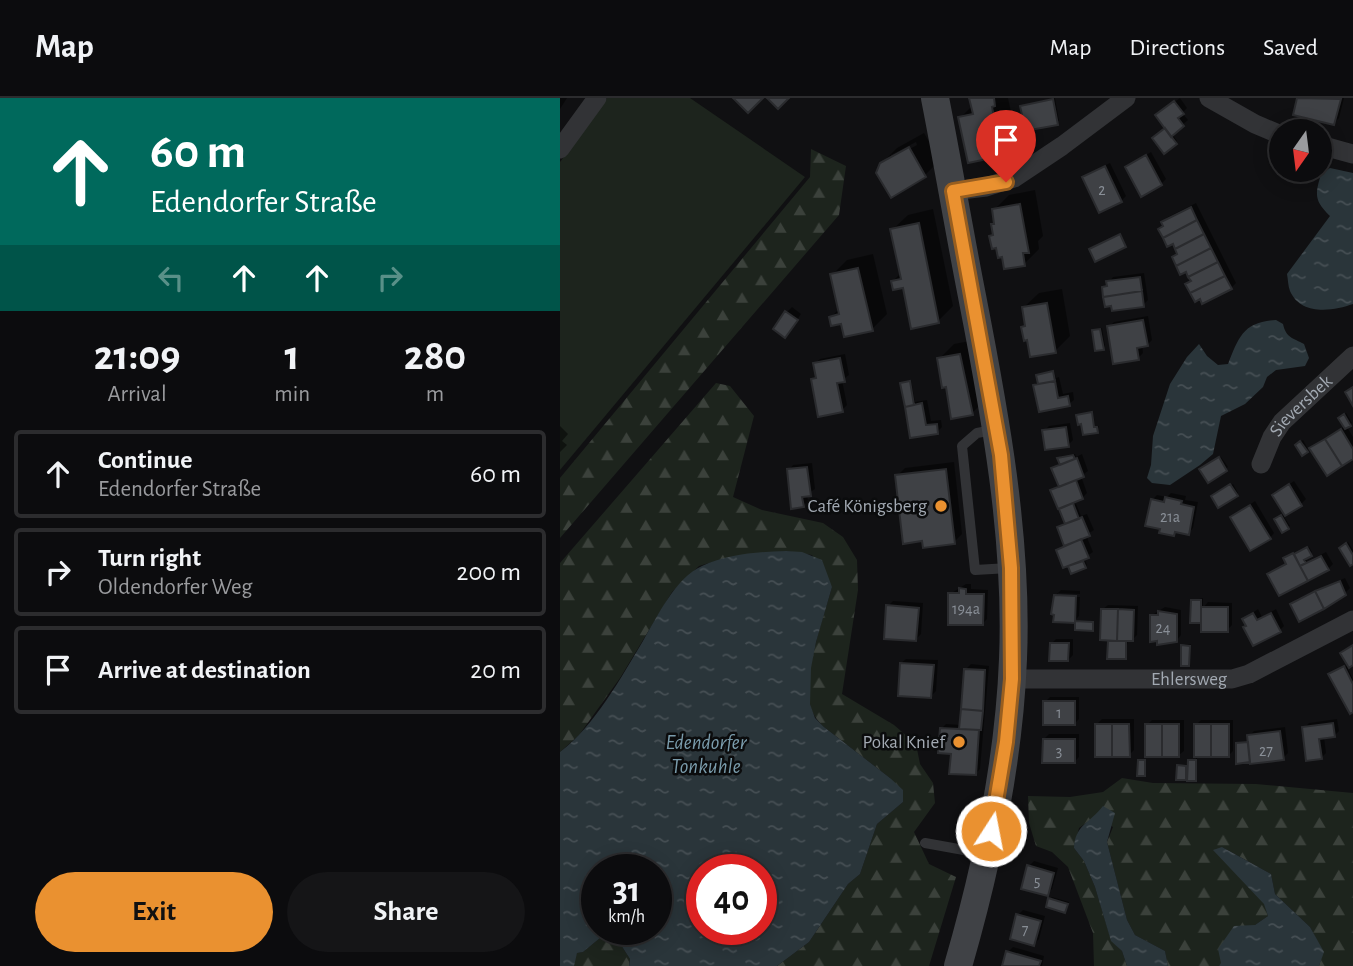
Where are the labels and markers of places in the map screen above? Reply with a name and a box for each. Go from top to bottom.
pin [976,110,1036,182]
place label: Café Königsberg [808,497,928,516]
marker: Café Königsberg [933,498,949,514]
place label: Pokal Knief [863,733,946,752]
marker: Pokal Knief [951,734,967,750]

